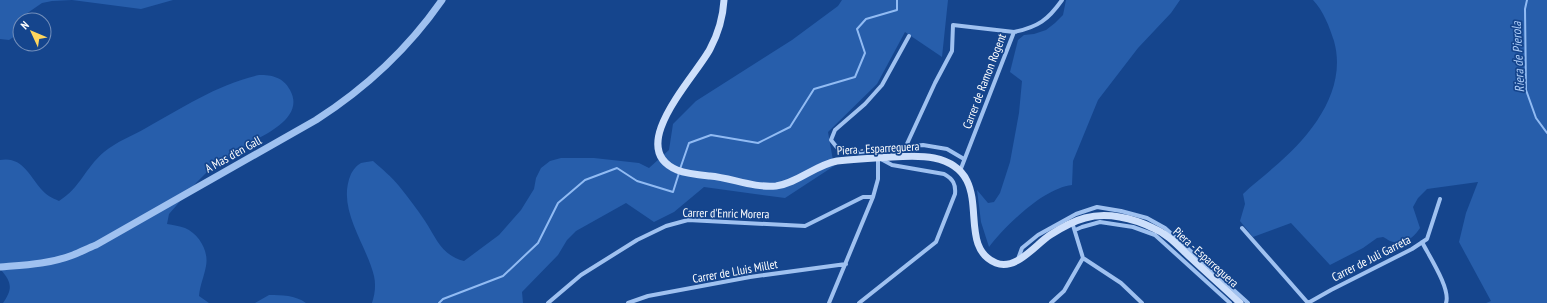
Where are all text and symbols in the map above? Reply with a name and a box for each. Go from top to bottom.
north arrow [12,12,52,52]
text: N [18,18,32,32]
water label: Riera de Pierola [1508,20,1528,93]
street label: Carrer de Ramon Rogent [959,31,1009,131]
street label: A Mas d'en Gall [202,132,264,176]
street label: Piera - Esparreguera [836,138,920,158]
street label: Carrer d'Enric Morera [682,205,770,221]
street label: Piera - Esparreguera [1170,224,1242,290]
street label: Carrer de Juli Garreta [1329,232,1413,284]
street label: Carrer de Lluis Millet [691,256,780,286]

